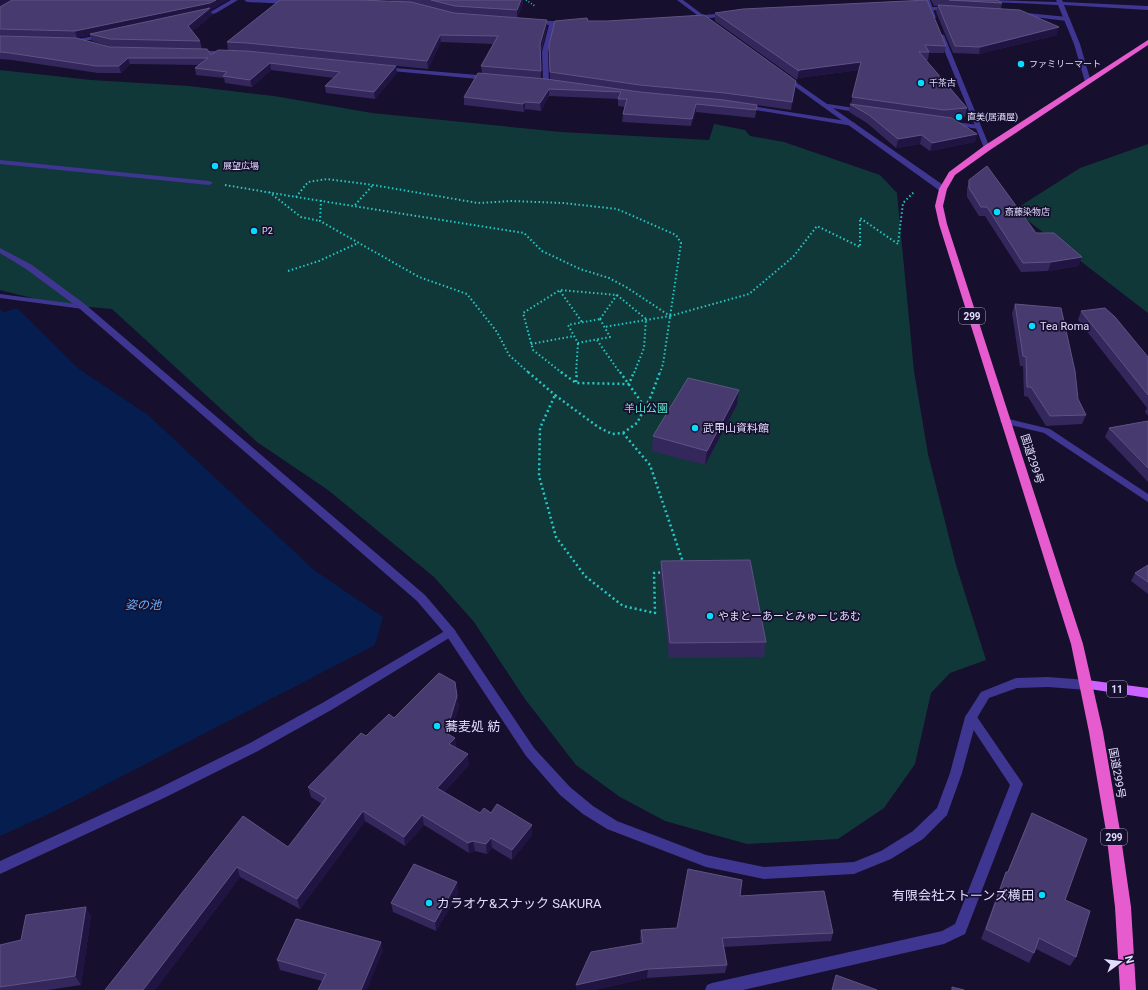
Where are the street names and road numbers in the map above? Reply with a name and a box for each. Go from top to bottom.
road number: 299 [959,308,985,324]
street label: 国道299号 [1018,432,1046,486]
road number: 11 [1107,681,1127,697]
street label: 国道299号 [1106,746,1128,800]
road number: 299 [1101,829,1127,845]

